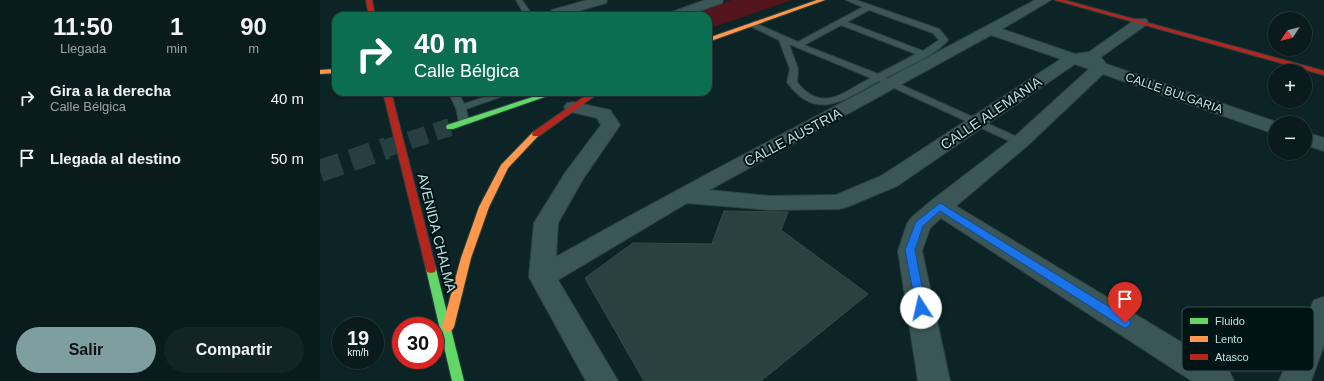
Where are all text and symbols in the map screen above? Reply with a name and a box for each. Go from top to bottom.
north arrow [1268,12,1312,56]
map controls [1268,12,1312,160]
text: 11:50 [53,13,113,40]
text: 1 [170,13,183,40]
text: 90 [240,13,267,40]
icon: right [348,28,400,80]
text: 40 m [414,28,478,59]
text: Llegada [60,41,106,56]
text: min [166,41,187,56]
text: m [248,41,259,56]
text: Calle Bélgica [414,61,519,81]
button: + [1268,64,1312,108]
street label: CALLE BULGARIA [1123,70,1225,116]
street label: CALLE ALEMANIA [937,73,1045,153]
text: Gira a la derecha [50,82,171,99]
icon: right [16,87,38,109]
text: 40 m [271,90,304,107]
text: Calle Bélgica [50,99,126,114]
street label: CALLE AUSTRIA [741,104,845,169]
button: − [1268,116,1312,160]
icon: arrive [16,147,38,169]
text: Llegada al destino [50,150,181,167]
text: 50 m [271,150,304,167]
street label: AVENIDA CHALMA [414,172,460,295]
pin [1108,282,1142,323]
position arrow [900,287,942,329]
icon: arrive [1114,288,1136,310]
legend [1182,307,1314,371]
text: Fluido [1215,315,1245,327]
speed limit sign: 30 [392,317,444,369]
button: Salir [16,327,156,373]
button: Compartir [164,327,304,373]
text: 19 [347,327,369,349]
text: Lento [1215,333,1243,345]
text: km/h [347,347,369,358]
text: Atasco [1215,351,1249,363]

